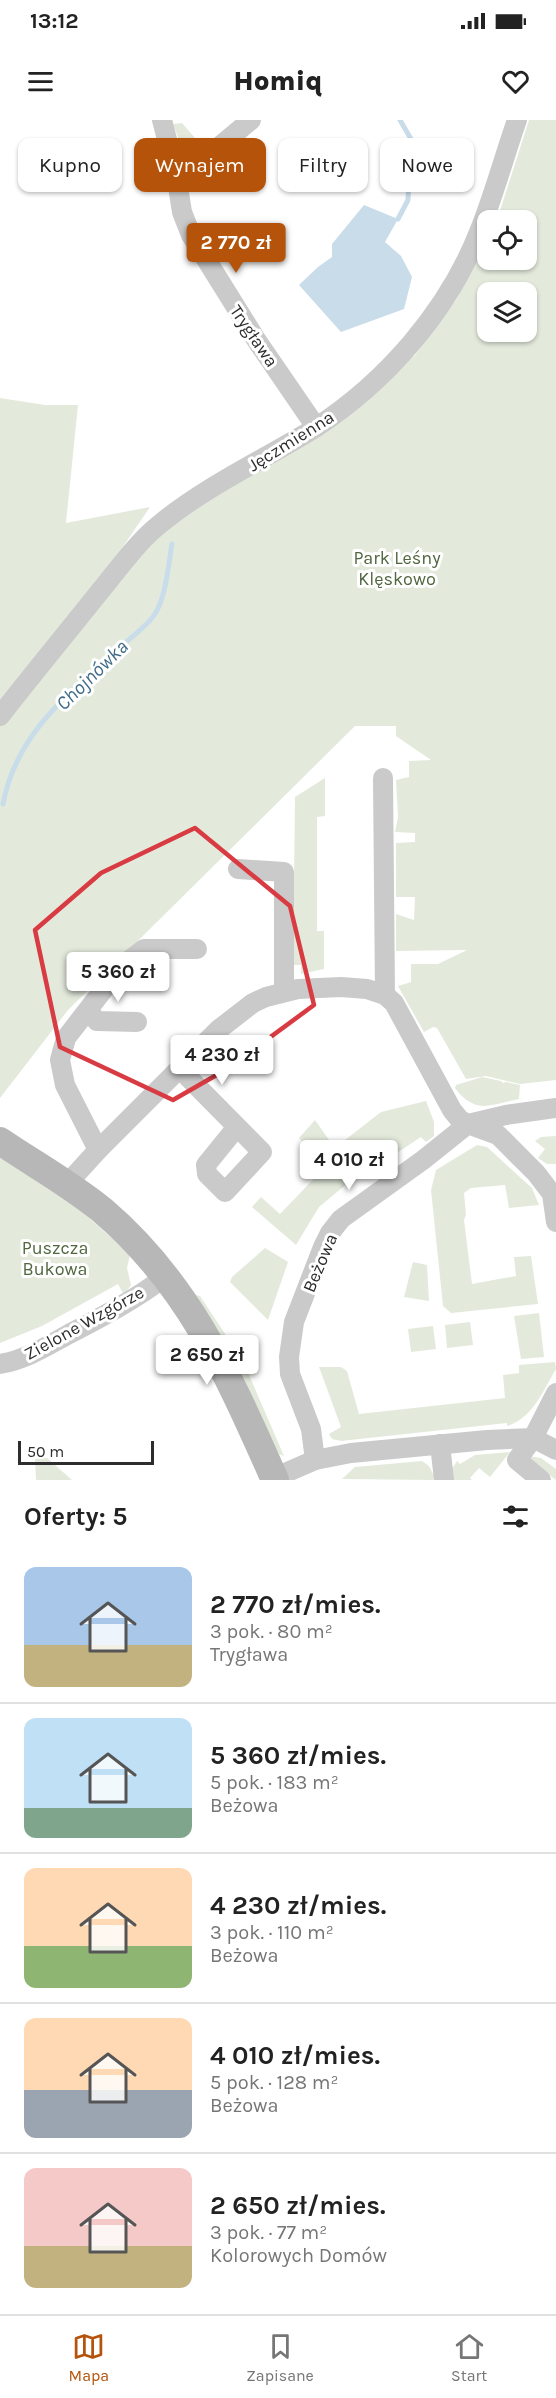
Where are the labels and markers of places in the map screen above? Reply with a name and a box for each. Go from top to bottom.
pin: 2 770 zł [174,223,298,274]
pin: 5 360 zł [56,952,180,1003]
pin: 4 230 zł [160,1035,284,1086]
pin: 4 010 zł [287,1140,411,1191]
pin: 2 650 zł [145,1335,269,1386]

